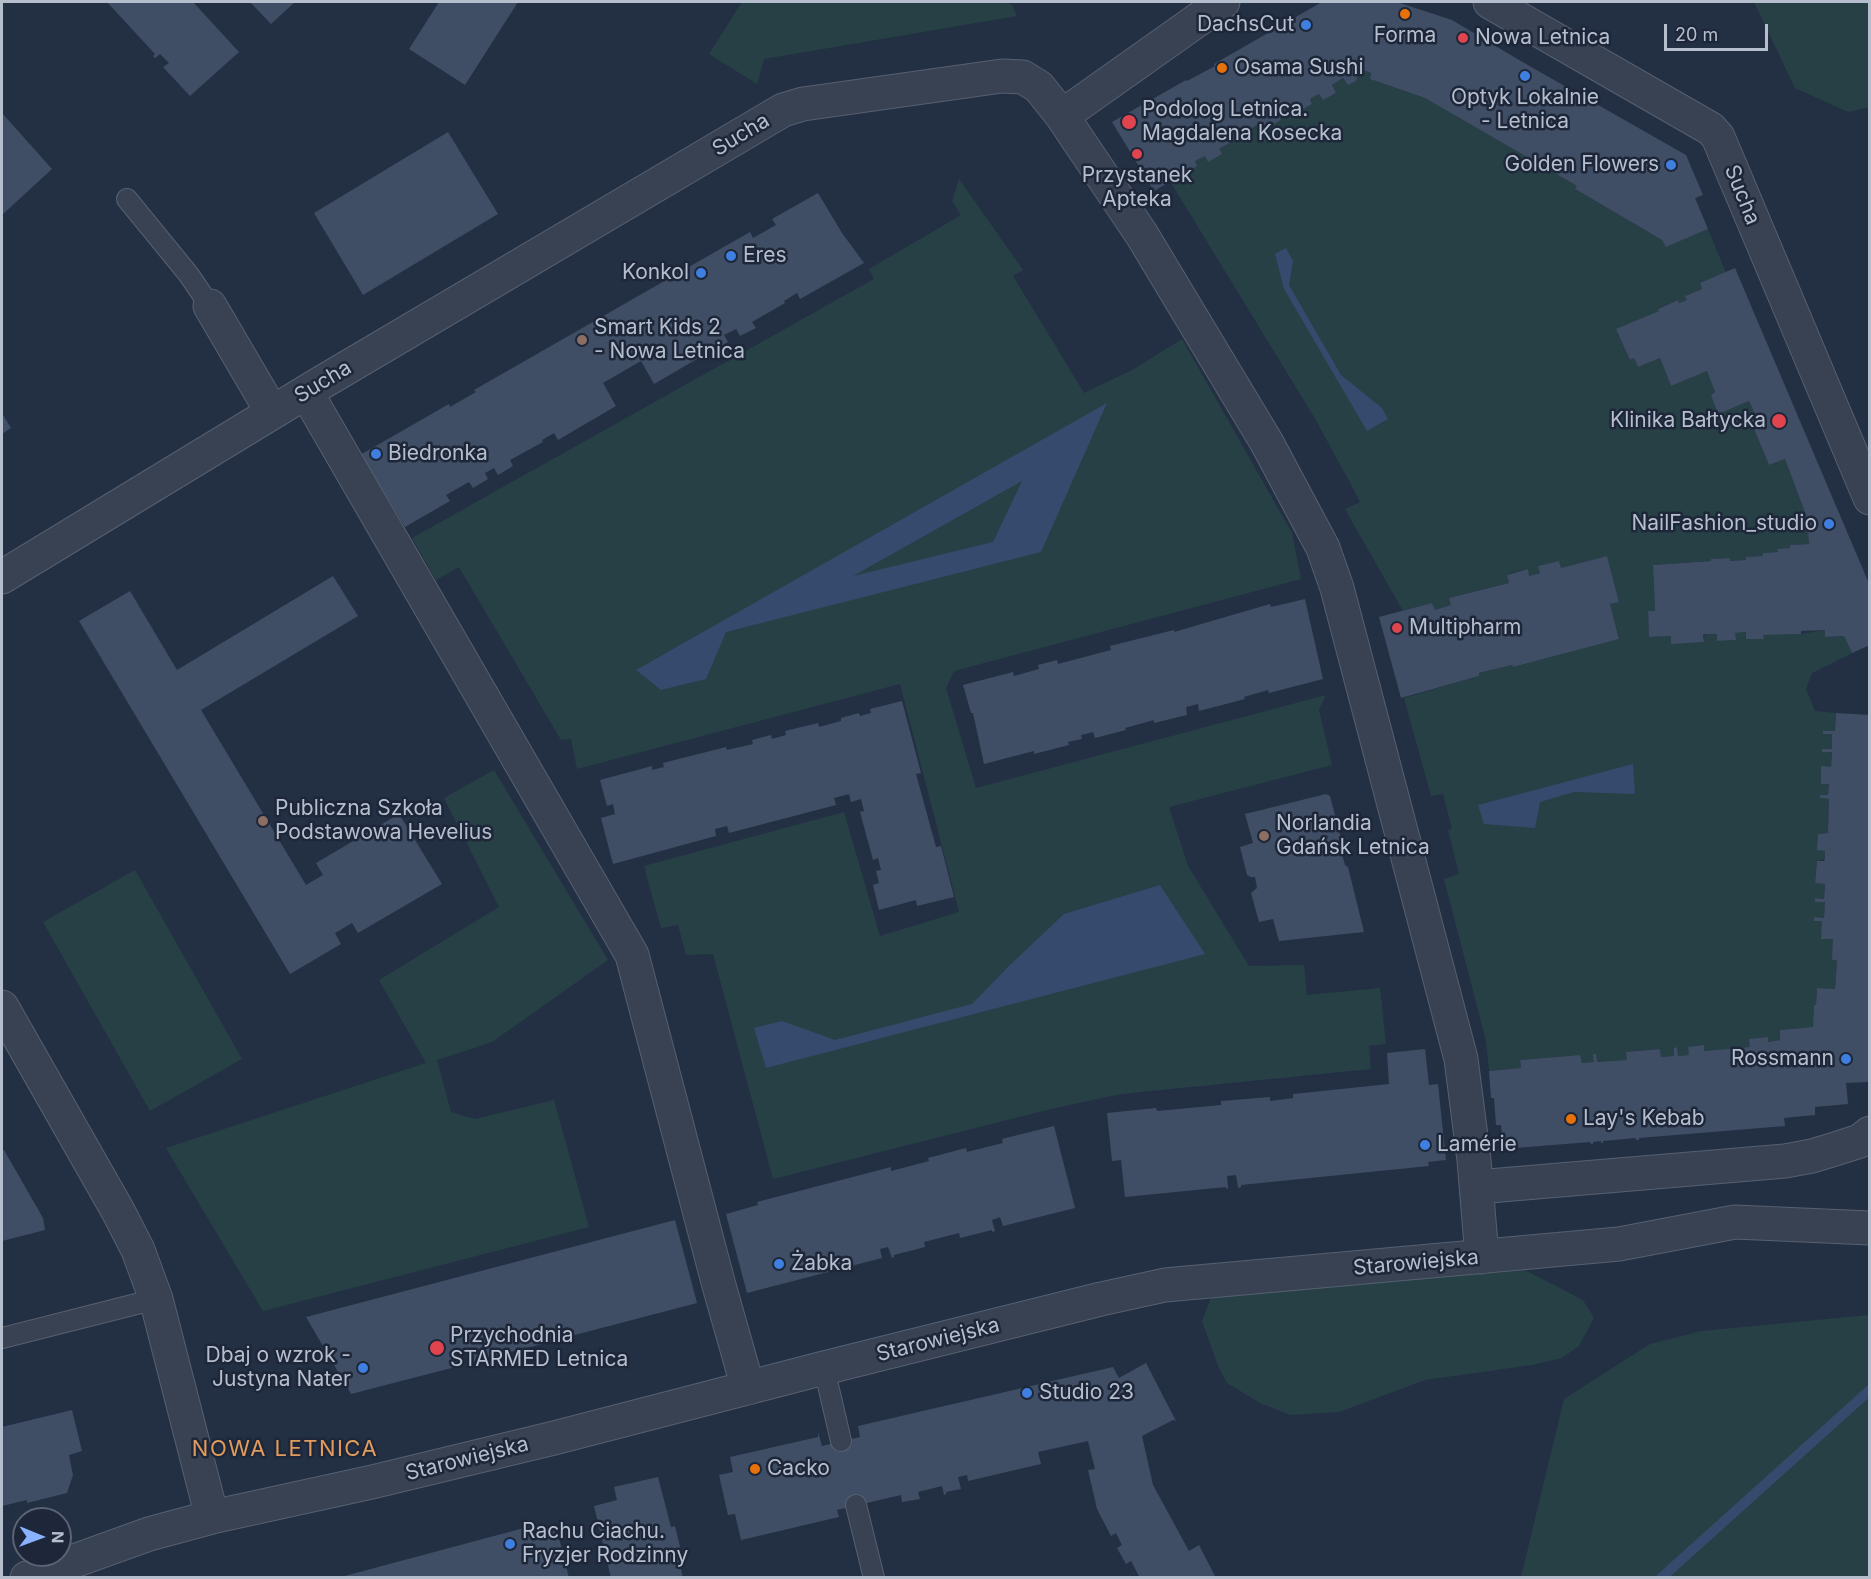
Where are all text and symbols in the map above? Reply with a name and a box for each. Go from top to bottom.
marker: Forma [1398,7,1412,21]
place label: DachsCut [1197,12,1294,38]
scale bar [1667,12,1770,50]
marker: DachsCut [1299,18,1313,32]
place label: Forma [1374,23,1436,49]
text: 20 m [1675,24,1718,45]
place label: Nowa Letnica [1475,25,1610,51]
marker: Nowa Letnica [1456,31,1470,45]
place label: Osama Sushi [1234,55,1364,81]
marker: Osama Sushi [1215,61,1229,75]
marker: Optyk Lokalnie - Letnica [1518,69,1532,83]
place label: Optyk Lokalnie - Letnica [1451,85,1599,135]
place label: Podolog Letnica. Magdalena Kosecka [1142,97,1342,147]
street label: Sucha [708,108,774,162]
marker: Podolog Letnica. Magdalena Kosecka [1120,113,1138,131]
marker: Przystanek Apteka [1130,147,1144,161]
place label: Golden Flowers [1505,152,1659,178]
marker: Golden Flowers [1664,158,1678,172]
street label: Sucha [1719,161,1765,229]
place label: Przystanek Apteka [1082,163,1192,213]
place label: Eres [743,243,787,269]
marker: Eres [724,249,738,263]
place label: Konkol [622,260,689,286]
marker: Konkol [694,266,708,280]
place label: Smart Kids 2 - Nowa Letnica [594,315,745,365]
marker: Smart Kids 2 - Nowa Letnica [575,333,589,347]
street label: Sucha [290,355,356,409]
place label: Klinika Bałtycka [1610,408,1766,434]
marker: Klinika Bałtycka [1770,412,1788,430]
place label: Biedronka [388,441,488,467]
marker: Biedronka [369,447,383,461]
place label: NailFashion_studio [1631,511,1817,537]
marker: NailFashion_studio [1822,517,1836,531]
place label: Multipharm [1409,615,1521,641]
marker: Multipharm [1390,621,1404,635]
place label: Publiczna Szkoła Podstawowa Hevelius [275,796,492,846]
place label: Norlandia Gdańsk Letnica [1276,811,1430,861]
marker: Publiczna Szkoła Podstawowa Hevelius [256,814,270,828]
marker: Norlandia Gdańsk Letnica [1257,829,1271,843]
place label: Rossmann [1731,1046,1834,1072]
marker: Rossmann [1839,1052,1853,1066]
place label: Lay's Kebab [1583,1106,1705,1132]
marker: Lay's Kebab [1564,1112,1578,1126]
place label: Lamérie [1437,1132,1517,1158]
marker: Lamérie [1418,1138,1432,1152]
street label: Starowiejska [1352,1245,1480,1281]
place label: Żabka [791,1251,852,1277]
marker: Żabka [772,1257,786,1271]
street label: Starowiejska [874,1313,1002,1367]
place label: Przychodnia STARMED Letnica [450,1323,628,1373]
marker: Przychodnia STARMED Letnica [428,1339,446,1357]
place label: Dbaj o wzrok - Justyna Nater [205,1343,351,1393]
marker: Dbaj o wzrok - Justyna Nater [356,1361,370,1375]
place label: Studio 23 [1039,1380,1134,1406]
marker: Studio 23 [1020,1386,1034,1400]
street label: Starowiejska [403,1432,531,1486]
district label: NOWA LETNICA [192,1436,378,1462]
place label: Cacko [767,1456,830,1482]
marker: Cacko [748,1462,762,1476]
north arrow [12,1507,72,1567]
place label: Rachu Ciachu. Fryzjer Rodzinny [522,1519,688,1569]
text: N [48,1531,68,1544]
marker: Rachu Ciachu. Fryzjer Rodzinny [503,1537,517,1551]

